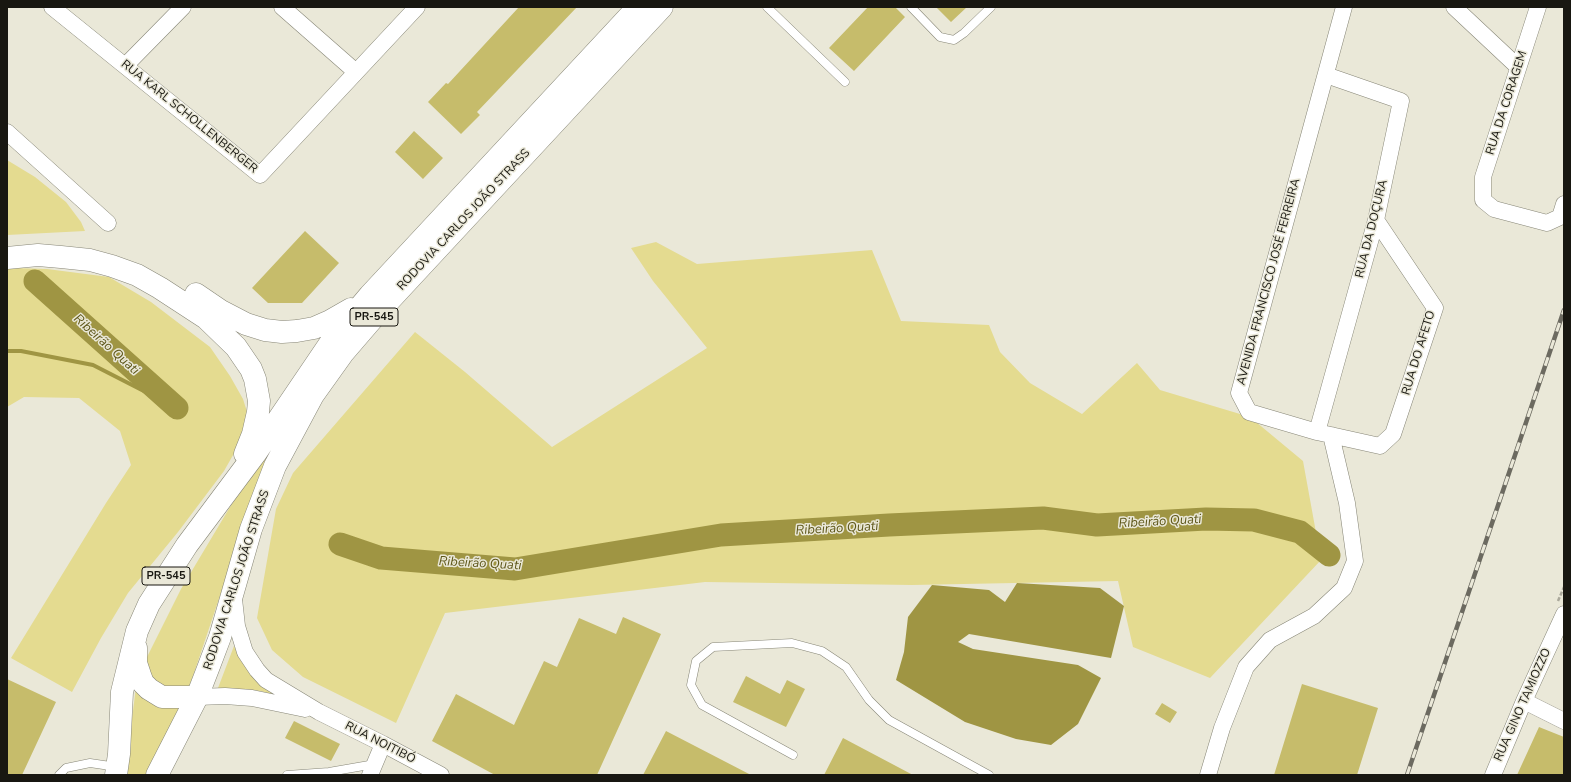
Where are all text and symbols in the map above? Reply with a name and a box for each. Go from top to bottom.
street label: RUA DA CORAGEM [1483,49,1531,157]
street label: RUA KARL SCHOLLENBERGER [118,57,260,177]
street label: RODOVIA CARLOS JOÃO STRASS [395,146,533,294]
street label: AVENIDA FRANCISCO JOSÉ FERREIRA [1234,177,1304,387]
street label: RUA DA DOÇURA [1353,178,1391,280]
road number: PR-545 [350,308,398,326]
street label: RUA DO AFETO [1399,309,1439,397]
water label: Ribeirão Quati [70,311,142,379]
street label: RODOVIA CARLOS JOÃO STRASS [201,488,273,672]
water label: Ribeirão Quati [1118,512,1202,532]
water label: Ribeirão Quati [795,519,879,539]
water label: Ribeirão Quati [438,554,522,574]
road number: PR-545 [142,567,190,585]
street label: RUA GINO TAMIOZZO [1492,646,1554,764]
street label: RUA NOITIBÓ [342,719,418,767]

